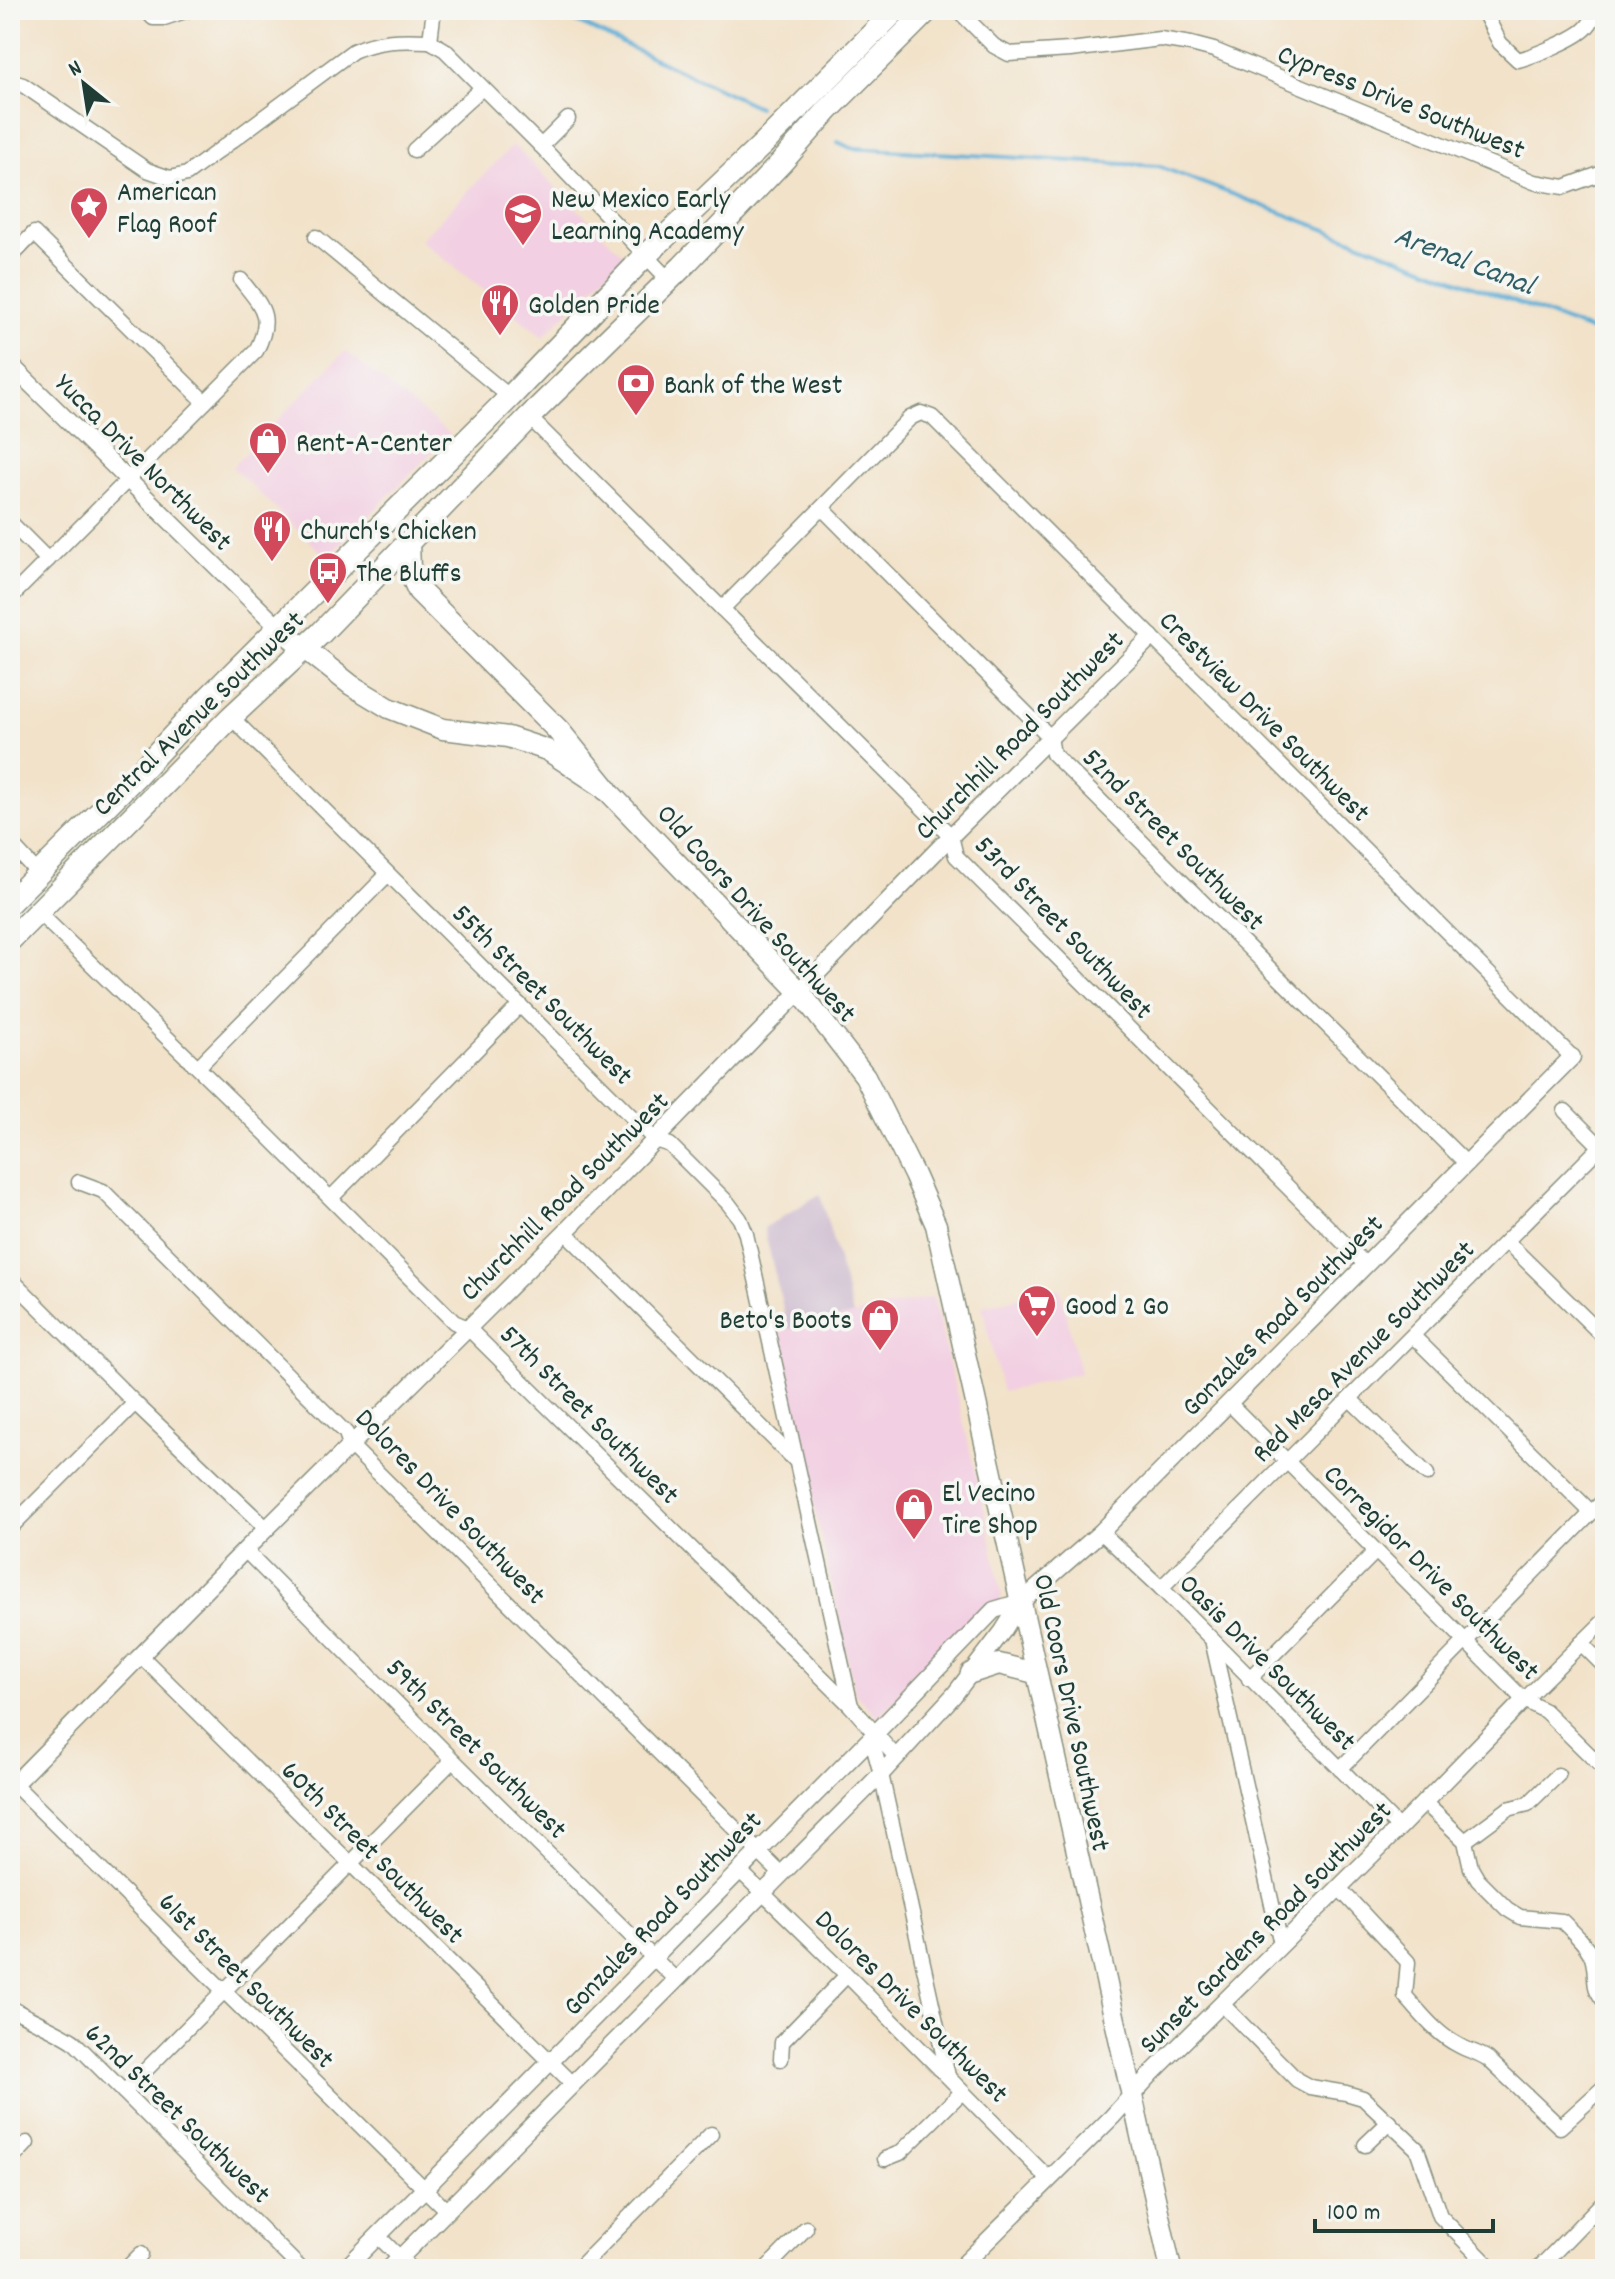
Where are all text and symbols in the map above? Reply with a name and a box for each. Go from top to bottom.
street label: Cypress Drive Southwest [1270,37,1530,173]
north arrow [44,44,124,124]
text: N [63,54,88,86]
place label: American Flag Roof [117,175,218,247]
place label: New Mexico Early Learning Academy [551,182,744,254]
place icon: American Flag Roof [68,185,110,240]
school or university icon: New Mexico Early Learning Academy [502,192,544,247]
water label: Arenal Canal [1387,217,1542,311]
restaurant icon: Golden Pride [479,282,521,337]
place label: Golden Pride [528,288,660,328]
bank icon: Bank of the West [615,362,657,417]
street label: Yucca Drive Northwest [44,367,239,562]
place label: Bank of the West [664,368,842,408]
shop icon: Rent-A-Center [247,420,289,475]
place label: Rent-A-Center [296,426,452,466]
restaurant icon: Church's Chicken [251,508,293,563]
place label: Church's Chicken [300,514,477,554]
bus stop icon: The Bluffs [307,550,349,605]
place label: The Bluffs [356,556,462,596]
street label: Central Avenue Southwest [85,603,316,828]
street label: Crestview Drive Southwest [1148,604,1377,833]
street label: Churchhill Road Southwest [908,624,1135,851]
street label: 52nd Street Southwest [1071,741,1272,942]
street label: Old Coors Drive Southwest [645,797,864,1034]
street label: 53rd Street Southwest [963,828,1160,1031]
street label: 55th Street Southwest [441,897,640,1096]
street label: Churchhill Road Southwest [453,1085,680,1312]
street label: Gonzales Road Southwest [1174,1207,1395,1428]
street label: Red Mesa Avenue Southwest [1245,1233,1486,1474]
supermarket icon: Good 2 Go [1016,1283,1058,1338]
place label: Good 2 Go [1065,1289,1169,1329]
shop icon: Beto's Boots [859,1297,901,1352]
place label: Beto's Boots [720,1303,852,1343]
street label: 57th Street Southwest [488,1317,687,1516]
street label: Dolores Drive Southwest [344,1401,553,1616]
street label: Corregidor Drive Southwest [1312,1457,1547,1692]
place label: El Vecino Tire Shop [942,1476,1038,1548]
shop icon: El Vecino Tire Shop [893,1486,935,1541]
street label: Oasis Drive Southwest [1167,1567,1363,1763]
street label: Old Coors Drive Southwest [1020,1571,1118,1855]
street label: 59th Street Southwest [375,1651,574,1850]
street label: 60th Street Southwest [270,1754,471,1955]
street label: Sunset Gardens Road Southwest [1132,1794,1403,2065]
street label: Gonzales Road Southwest [556,1804,773,2027]
street label: 61st Street Southwest [147,1885,342,2080]
street label: Dolores Drive Southwest [803,1903,1015,2115]
street label: 62nd Street Southwest [73,2016,278,2215]
scale bar [1315,2183,1493,2233]
text: 100 m [1327,2197,1380,2231]

